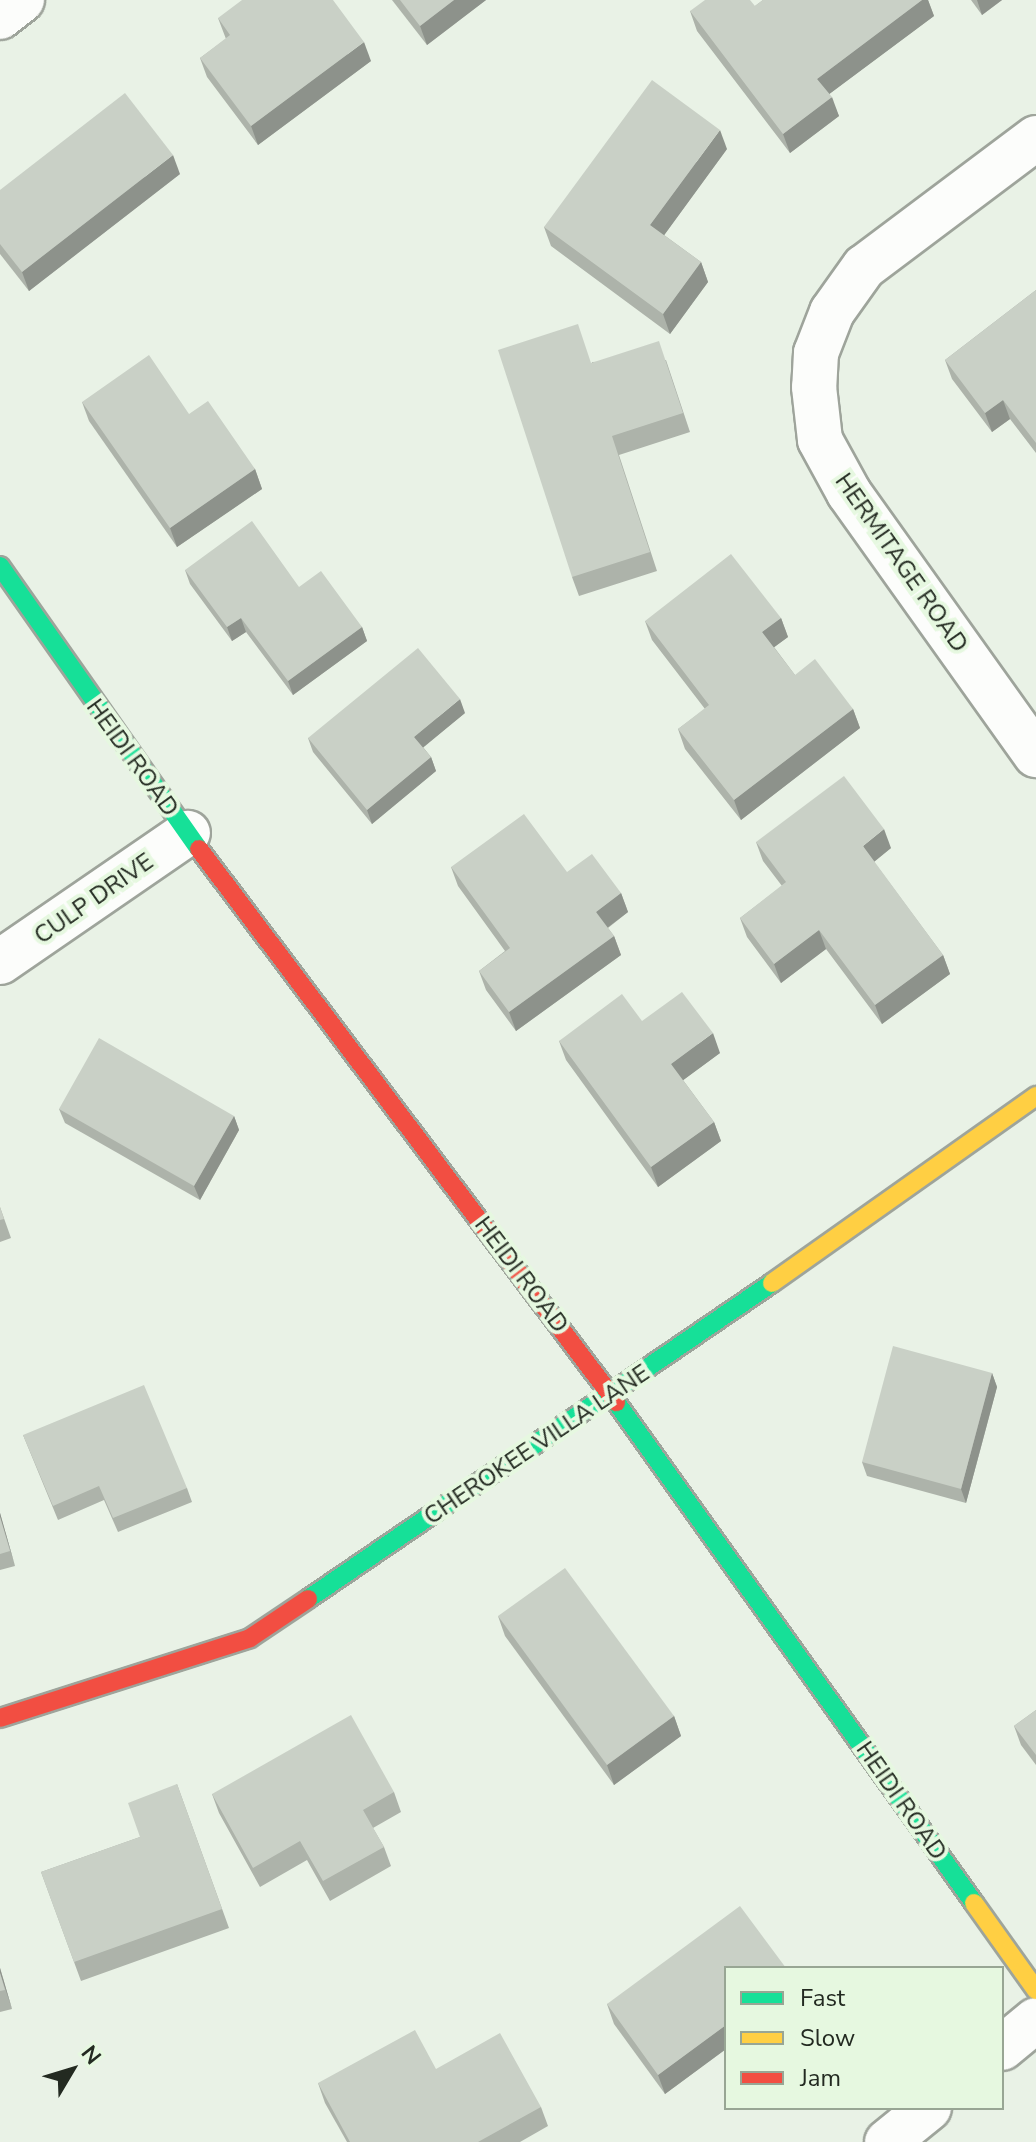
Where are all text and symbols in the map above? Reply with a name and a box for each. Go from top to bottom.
street label: HERMITAGE ROAD [828,468,974,658]
street label: HEIDI ROAD [80,694,184,822]
street label: CULP DRIVE [29,847,159,951]
street label: HEIDI ROAD [468,1211,574,1339]
street label: CHEROKEE VILLA LANE [419,1359,655,1531]
street label: HEIDI ROAD [850,1736,952,1866]
legend [724,1966,1004,2110]
text: Fast [800,1982,845,2014]
text: Slow [800,2022,855,2054]
north arrow [32,2030,112,2110]
text: N [74,2040,108,2071]
text: Jam [800,2062,841,2094]

